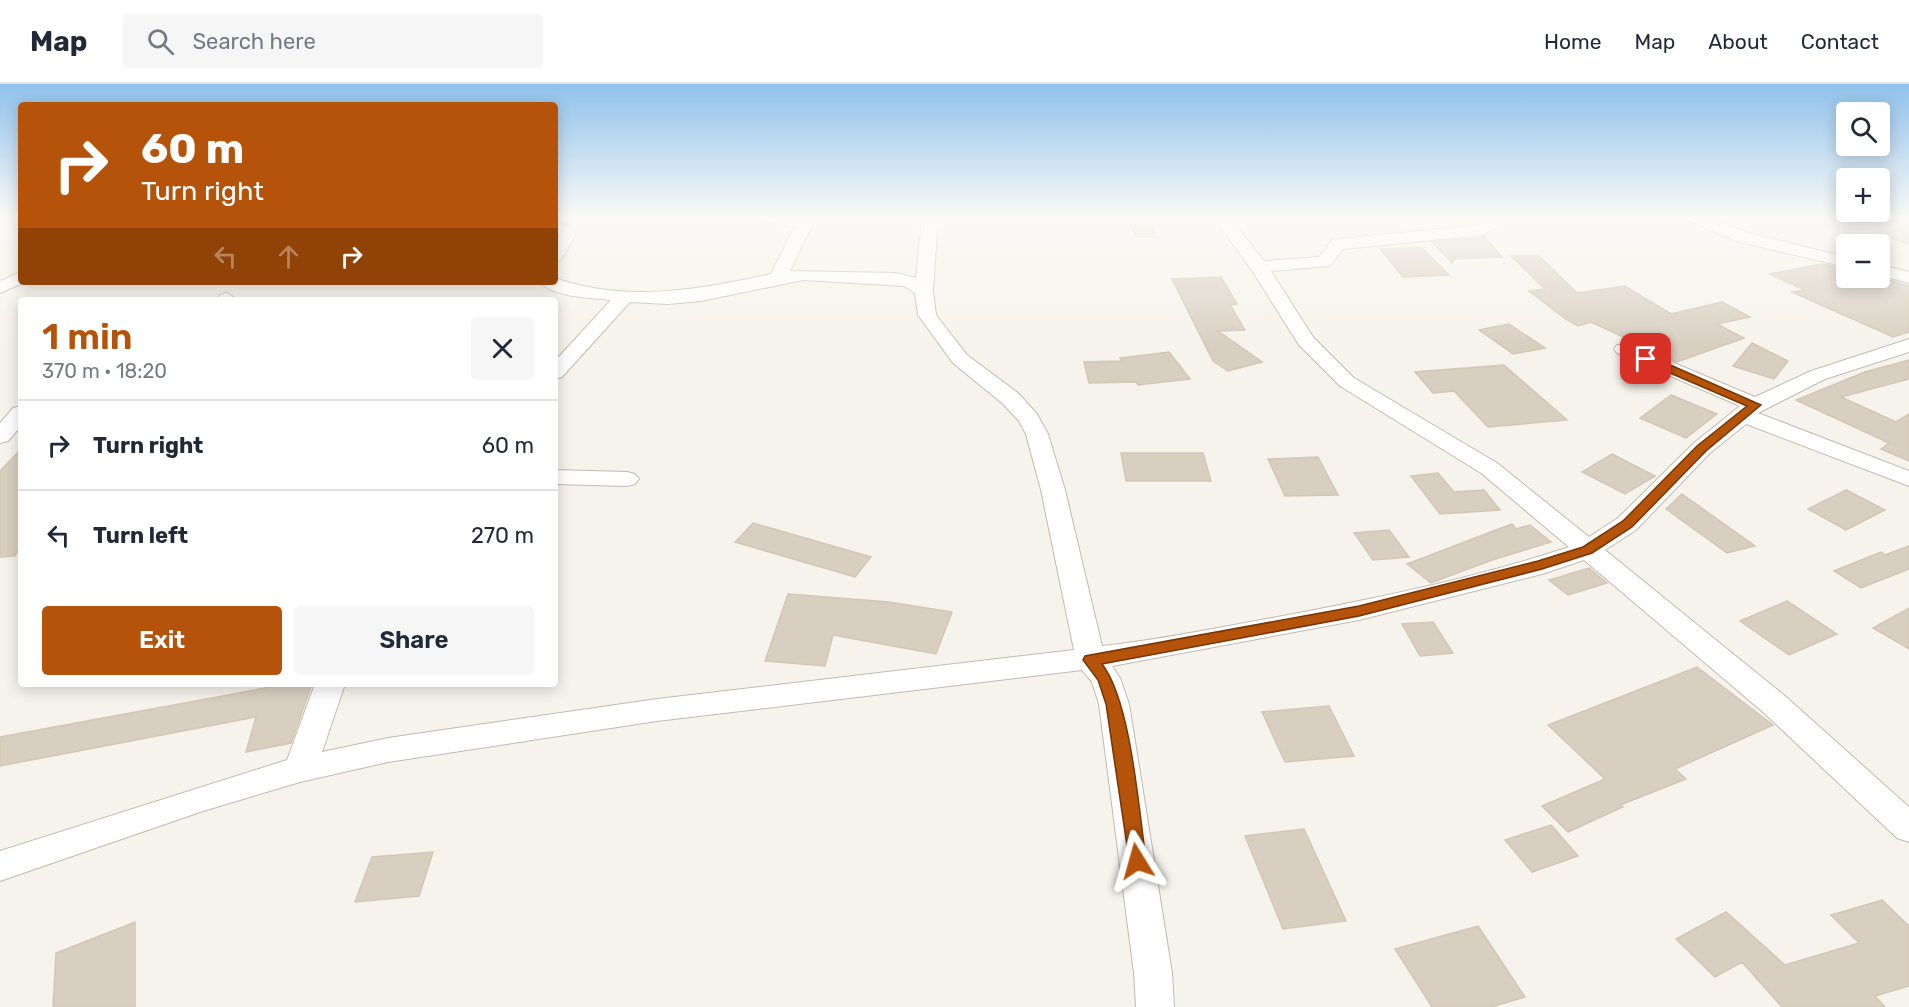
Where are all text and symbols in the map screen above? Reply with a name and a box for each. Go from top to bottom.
search box [123,14,543,68]
text: Map [30,25,87,58]
icon: search [144,25,177,58]
text: Search here [192,28,316,55]
text: Home [1544,29,1601,54]
text: Map [1634,29,1675,54]
text: About [1708,29,1768,54]
text: Contact [1801,29,1879,54]
map controls [1836,102,1890,288]
button: search [1836,102,1890,156]
text: 60 m [141,124,244,174]
icon: right [42,126,120,204]
button: + [1836,168,1890,222]
text: Turn right [141,175,264,207]
button: − [1836,234,1890,288]
icon: left [209,240,242,273]
icon: ahead [272,240,305,273]
icon: right [335,240,368,273]
text: 1 min [42,315,133,358]
button: close [471,317,534,380]
pin [1620,333,1671,384]
icon: arrive [1629,342,1662,375]
text: 370 m · 18:20 [42,359,167,383]
icon: right [42,429,75,462]
text: Turn right [93,432,203,459]
text: 60 m [482,432,534,459]
icon: left [42,519,75,552]
text: Turn left [93,522,188,549]
text: 270 m [471,522,534,549]
button: Exit [42,606,282,675]
button: Share [294,606,534,675]
position arrow [1105,829,1169,893]

